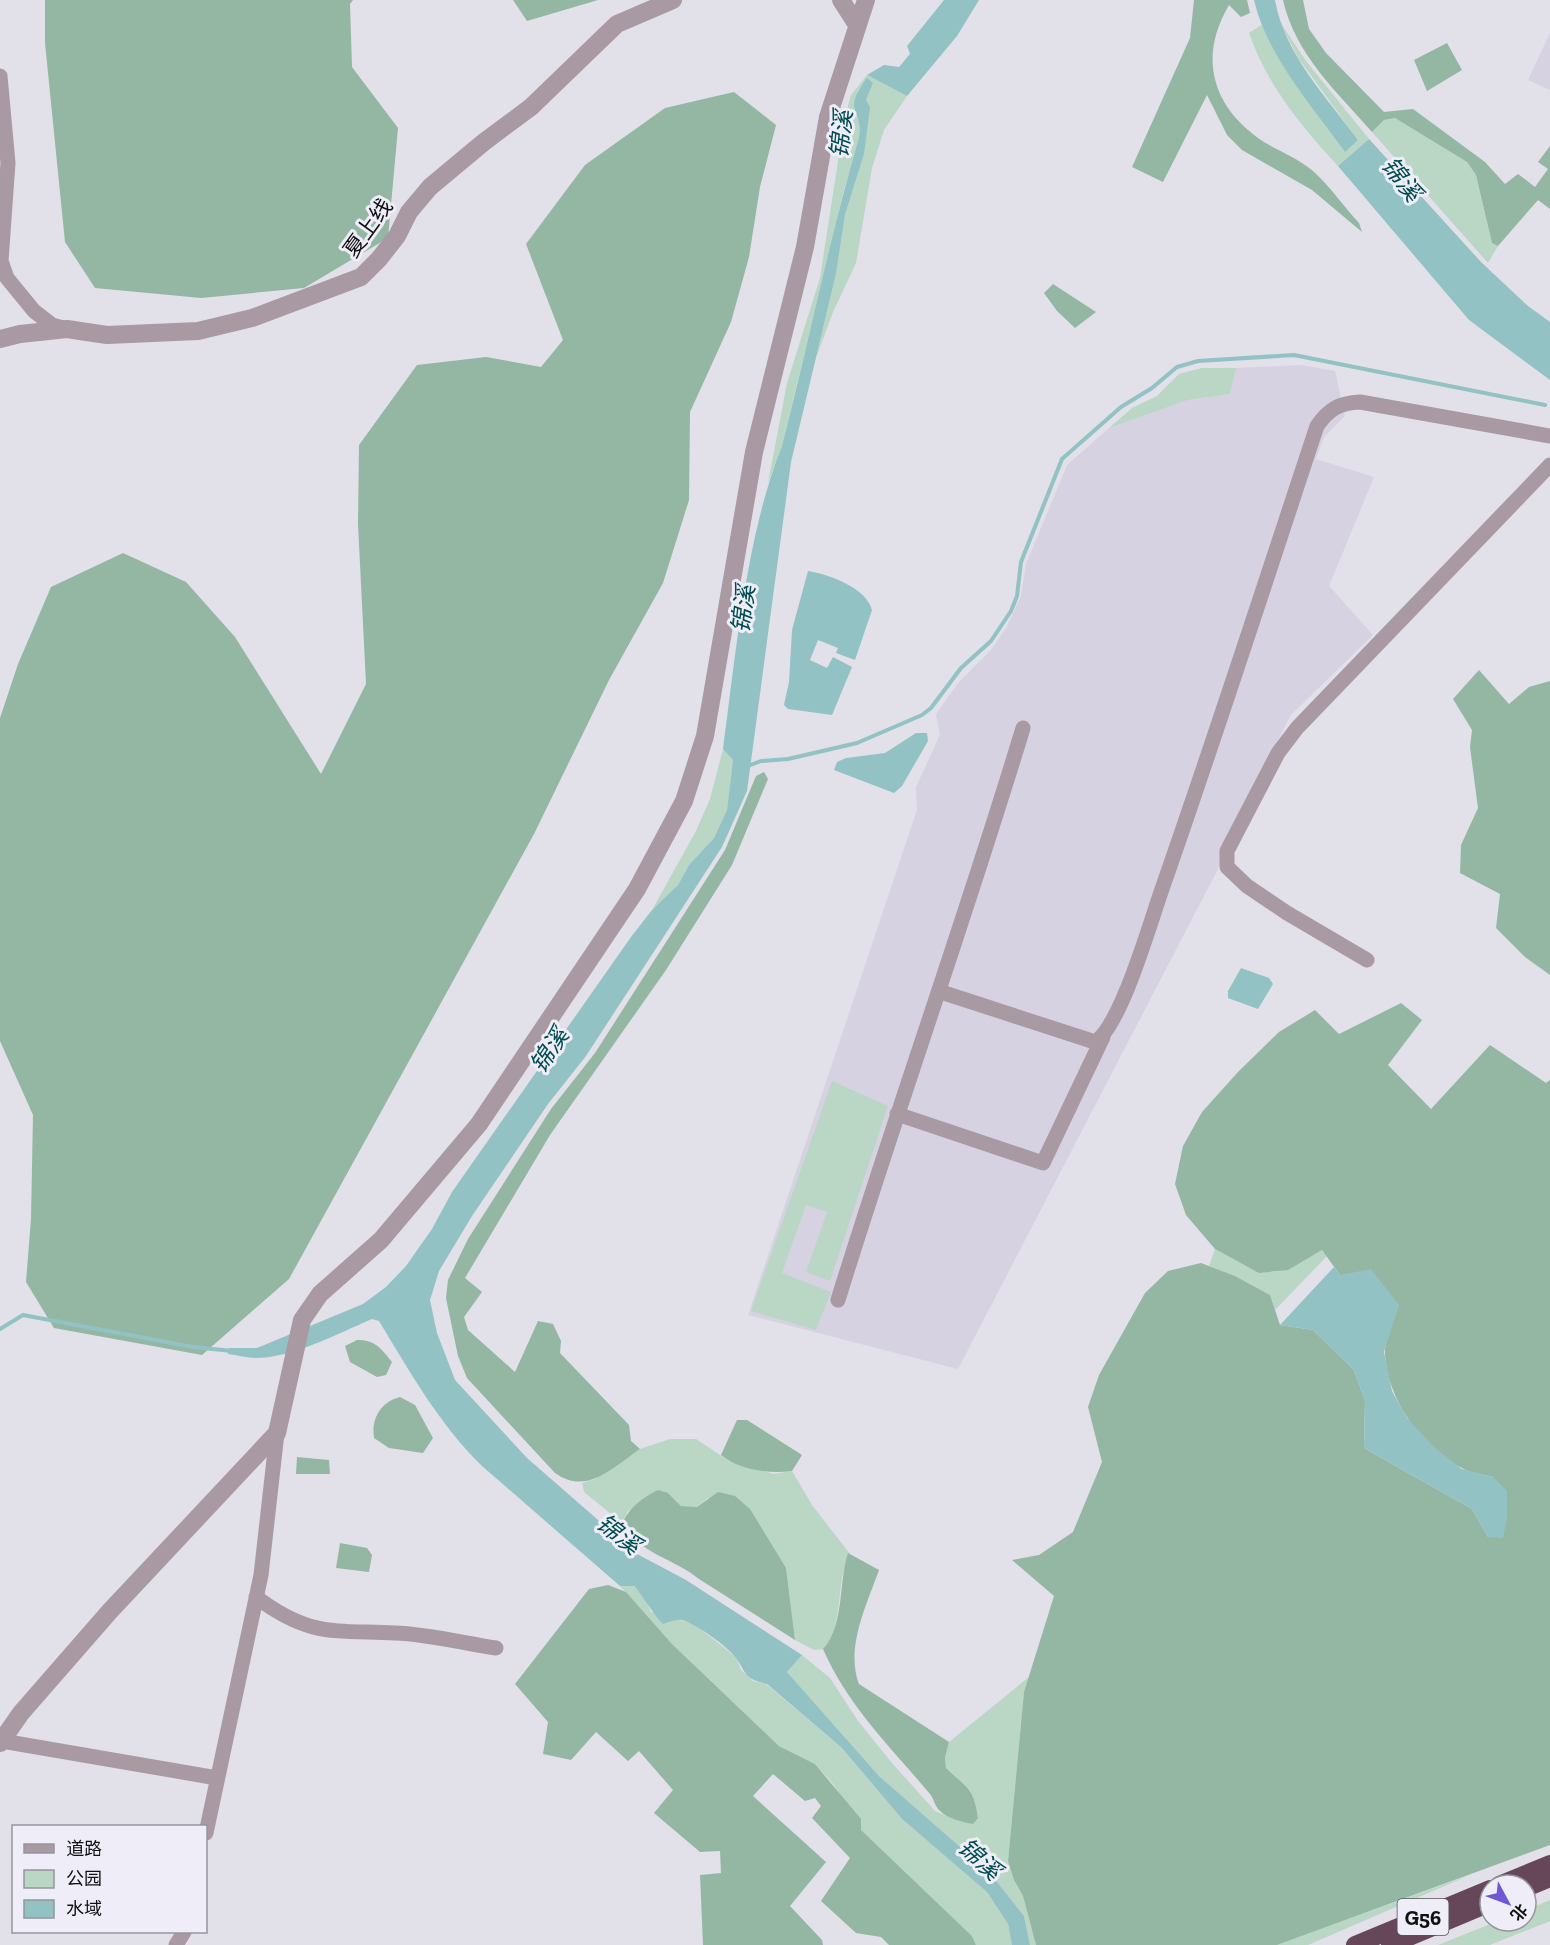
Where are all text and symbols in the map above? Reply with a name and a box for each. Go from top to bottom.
water label: 锦溪 [824,106,858,159]
water label: 锦溪 [1376,151,1430,209]
street label: 夏上线 [338,193,398,263]
water label: 锦溪 [726,580,761,635]
water label: 锦溪 [524,1020,576,1078]
water label: 锦溪 [591,1508,649,1562]
legend [12,1825,207,1933]
water label: 锦溪 [952,1832,1010,1888]
text: 道路 [66,1838,102,1860]
text: 公园 [66,1868,102,1890]
north arrow [1478,1873,1538,1933]
text: 水域 [66,1898,102,1920]
road number: G56 [1398,1899,1448,1935]
text: 北 [1507,1900,1531,1925]

